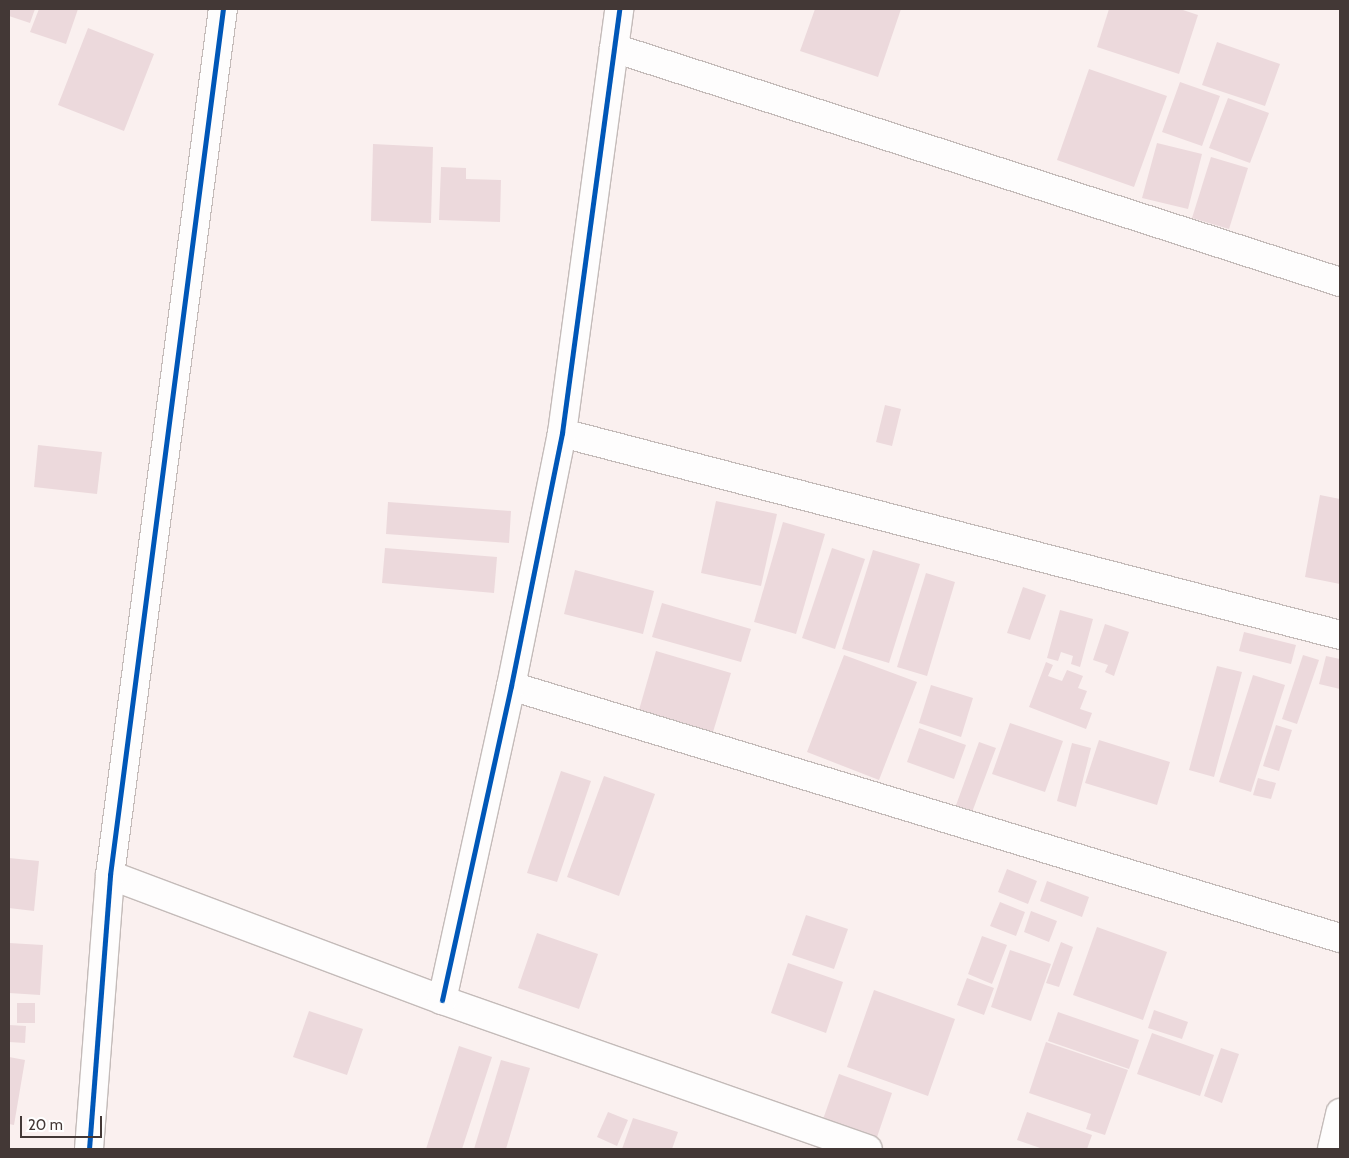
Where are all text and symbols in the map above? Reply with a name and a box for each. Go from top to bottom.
scale bar [22,1106,105,1138]
text: 20 m [28,1116,63,1134]

